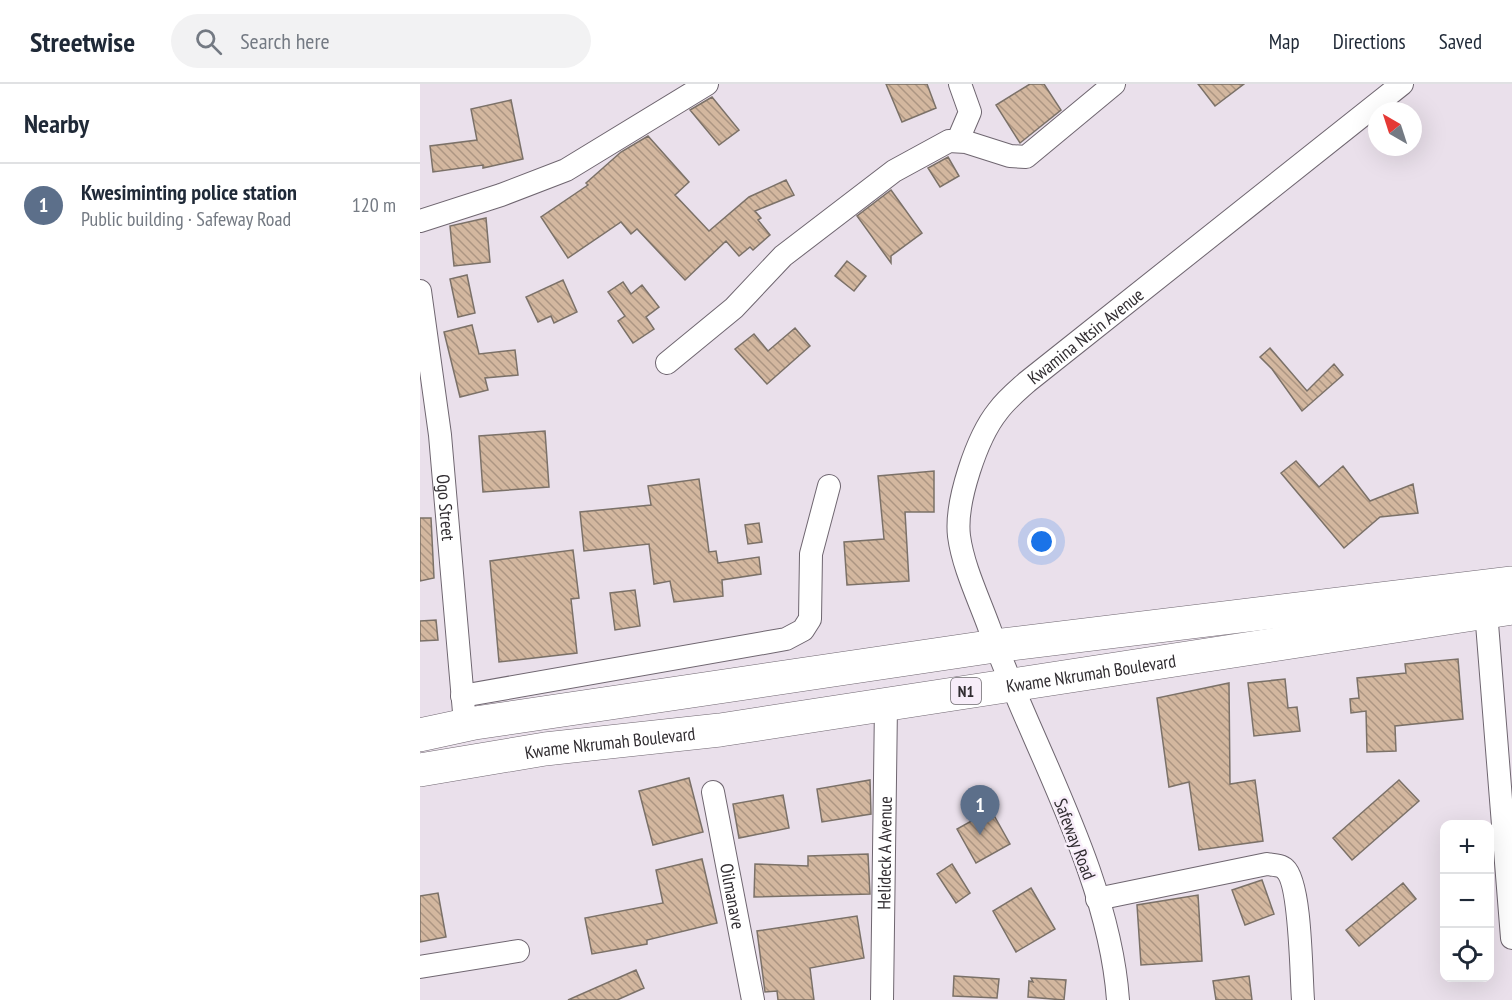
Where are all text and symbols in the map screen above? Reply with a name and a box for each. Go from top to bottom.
search box [171,14,591,68]
text: Streetwise [30,23,135,60]
icon: search [192,25,225,58]
text: Search here [240,27,330,55]
text: Map [1269,28,1300,55]
text: Directions [1333,28,1406,55]
text: Saved [1439,28,1482,55]
north arrow [1368,102,1422,156]
text: Nearby [24,107,89,140]
text: Kwesiminting police station [81,178,297,206]
text: 1 [39,192,48,218]
text: 120 m [352,192,396,218]
text: Public building · Safeway Road [81,206,291,232]
street label: Kwamina Ntsin Avenue [1023,283,1148,389]
street label: Ogo Street [432,473,461,542]
your location [1027,527,1056,556]
street label: Kwame Nkrumah Boulevard [1004,648,1177,697]
road number: N1 [951,678,981,704]
street label: Kwame Nkrumah Boulevard [523,721,696,764]
pin: 1 [960,786,1000,835]
street label: Safeway Road [1049,795,1101,883]
street label: Helideck A Avenue [872,796,896,910]
map controls [1440,820,1494,982]
button: + [1440,820,1494,874]
street label: Oilmanave [715,861,751,931]
button: − [1440,874,1494,928]
button: locate [1440,928,1494,982]

